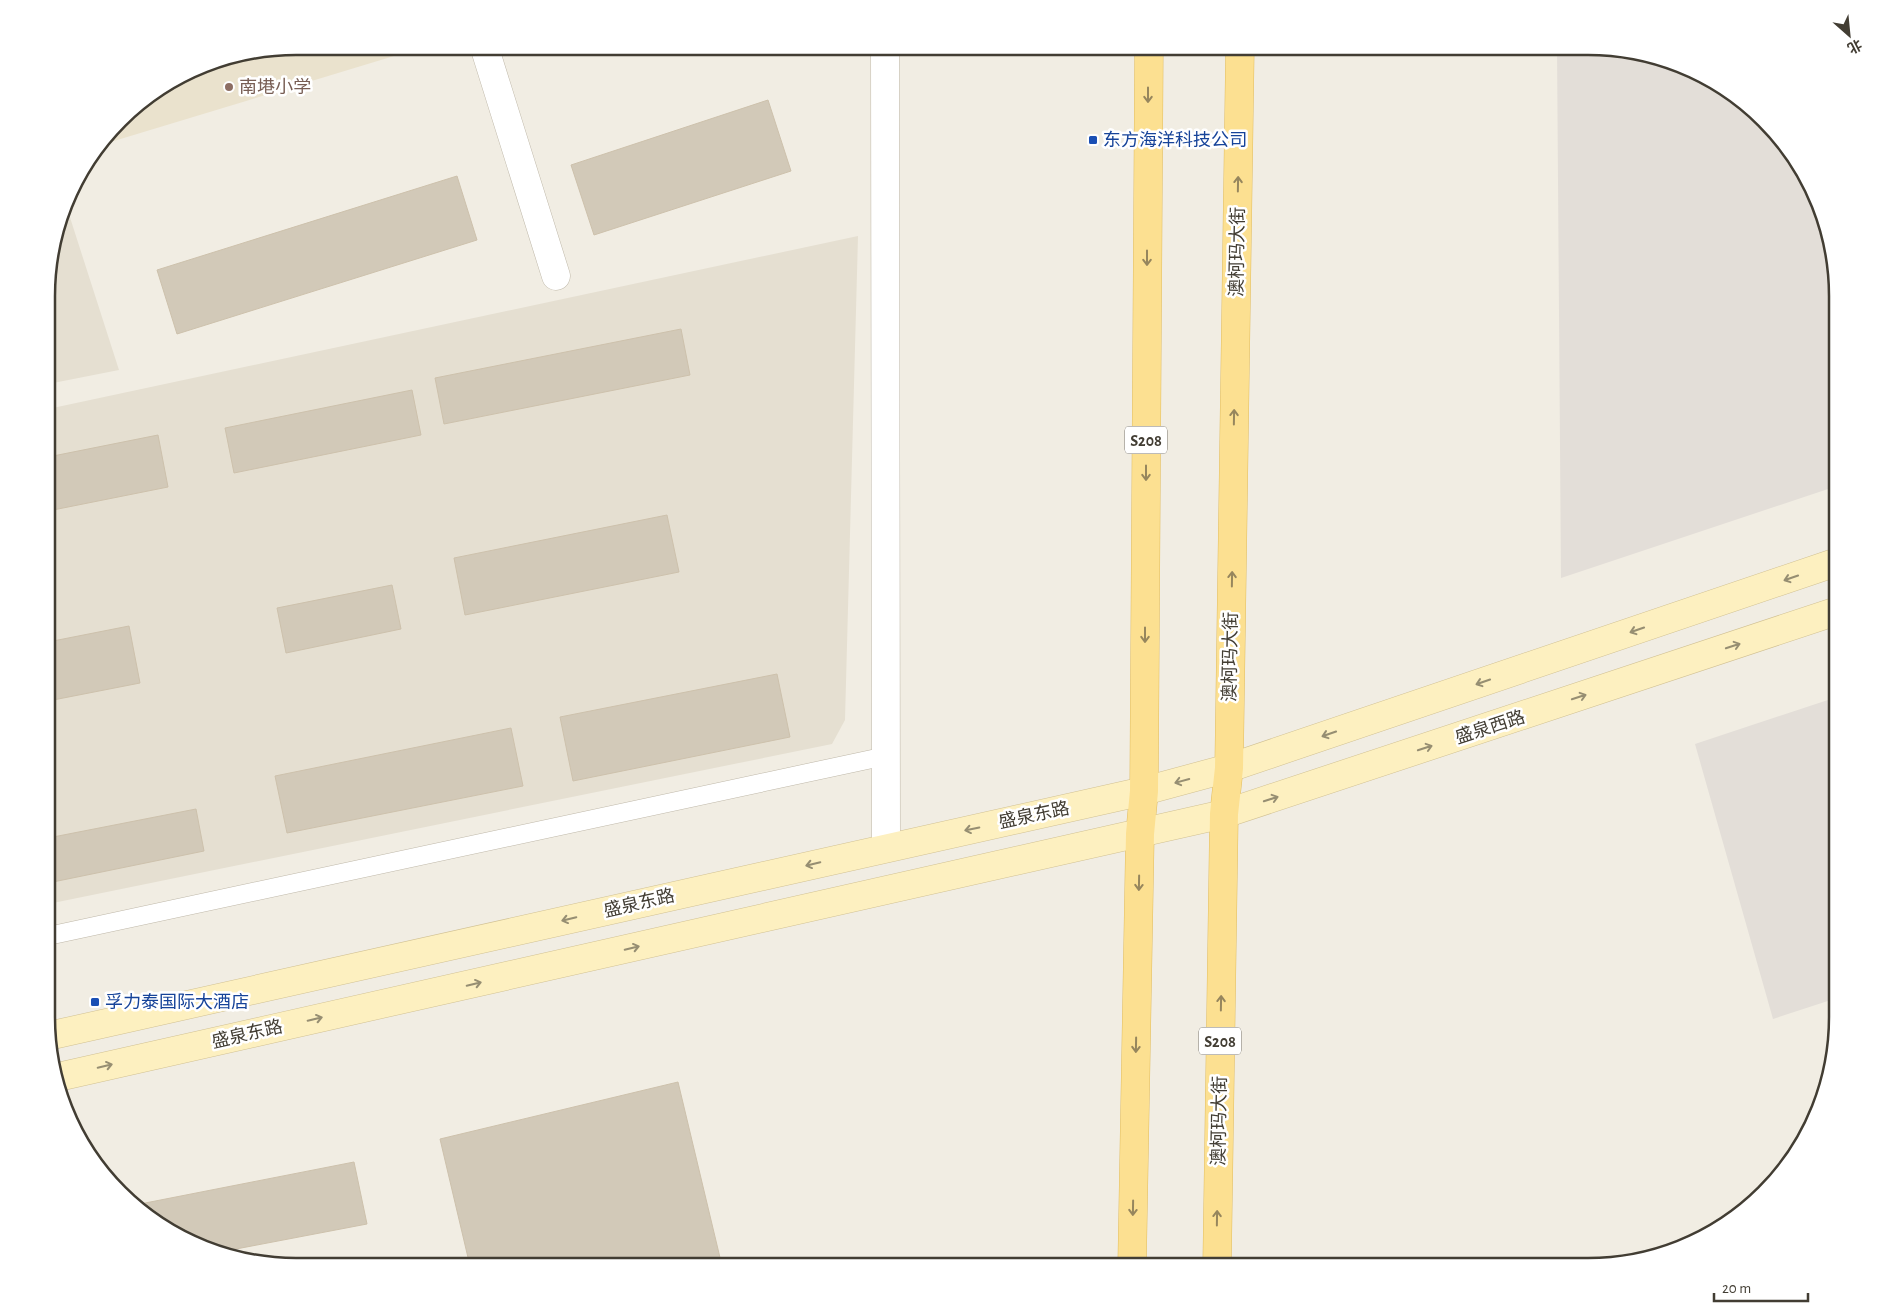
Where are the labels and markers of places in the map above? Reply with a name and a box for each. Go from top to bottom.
place label: 南塂小学 [239,77,311,97]
marker: 南塂小学 [223,81,235,93]
place label: 东方海洋科技公司 [1103,130,1247,150]
marker: 东方海洋科技公司 [1087,134,1099,146]
place label: 孚力泰国际大酒店 [105,992,249,1012]
marker: 孚力泰国际大酒店 [89,996,101,1008]

